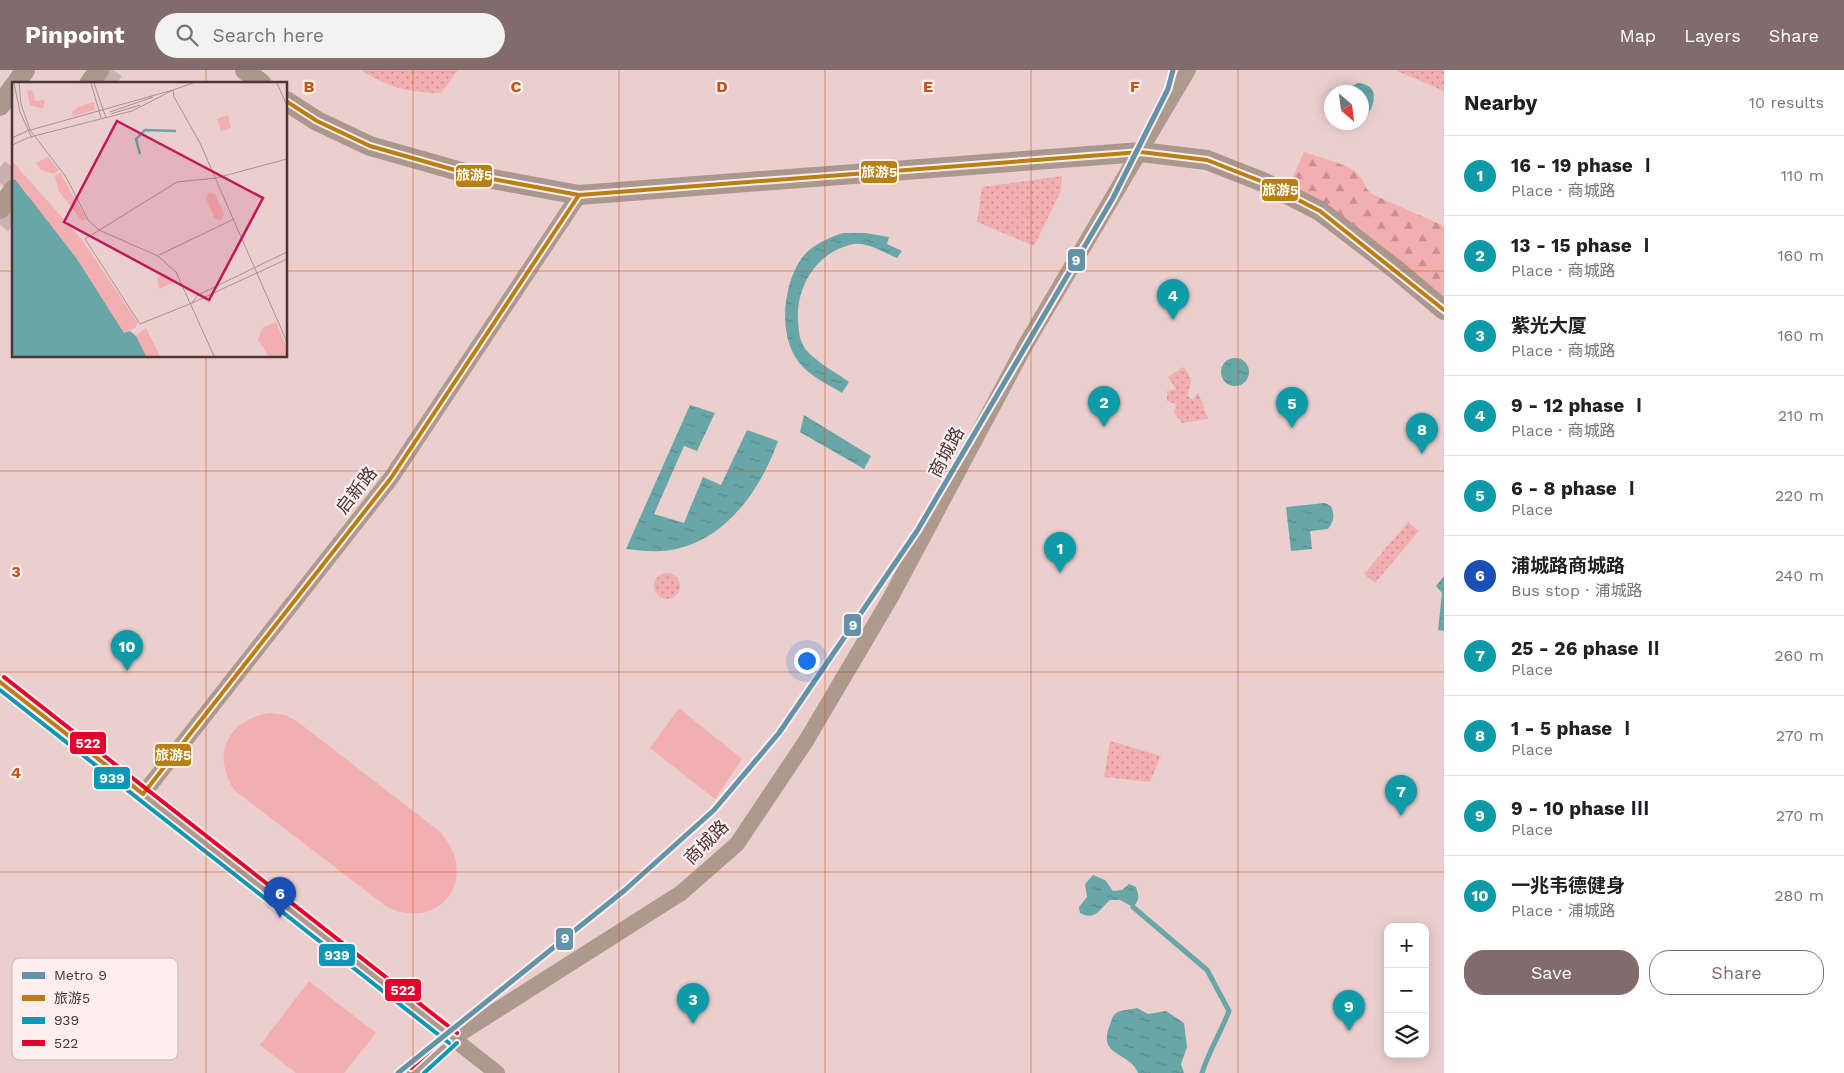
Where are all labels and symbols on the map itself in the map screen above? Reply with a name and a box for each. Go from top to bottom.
text: B [304,77,315,96]
text: C [511,77,522,96]
text: D [716,77,728,96]
text: E [923,77,933,96]
text: F [1130,77,1140,96]
inset map [12,82,288,358]
north arrow [1324,85,1369,130]
line badge: 旅游5 [860,160,898,184]
line badge: 旅游5 [455,164,493,188]
text: 旅游5 [861,164,897,180]
text: 旅游5 [456,167,492,183]
line badge: 旅游5 [1261,178,1299,202]
text: 旅游5 [1262,182,1298,198]
line badge: 9 [1067,248,1086,272]
text: 9 [1072,252,1080,268]
pin: 4 [1157,279,1189,320]
pin: 2 [1088,386,1120,427]
pin: 5 [1276,387,1308,428]
pin: 8 [1406,413,1438,454]
street label: 商城路 [924,423,968,481]
street label: 启新路 [331,462,381,518]
pin: 1 [1044,532,1076,573]
text: 3 [11,562,21,581]
line badge: 9 [843,613,862,637]
text: 9 [849,617,857,633]
pin: 10 [111,630,143,671]
your location [794,648,820,674]
line badge: 522 [69,731,107,755]
text: 522 [76,735,100,751]
line badge: 旅游5 [154,743,192,767]
text: 旅游5 [155,747,191,763]
text: 4 [11,763,21,782]
line badge: 939 [93,766,131,790]
text: 939 [99,770,125,786]
pin: 7 [1385,775,1417,816]
street label: 商城路 [679,815,733,869]
pin: 6 [264,877,296,918]
line badge: 9 [555,927,574,951]
text: 9 [561,930,569,946]
line badge: 939 [318,943,356,967]
text: 939 [324,947,350,963]
legend [12,958,178,1060]
text: Metro 9 [54,967,107,983]
line badge: 522 [384,978,422,1002]
text: 522 [391,982,415,998]
pin: 3 [677,983,709,1024]
text: 旅游5 [54,990,90,1006]
pin: 9 [1333,990,1365,1031]
text: 939 [54,1012,79,1028]
text: 522 [54,1035,78,1051]

